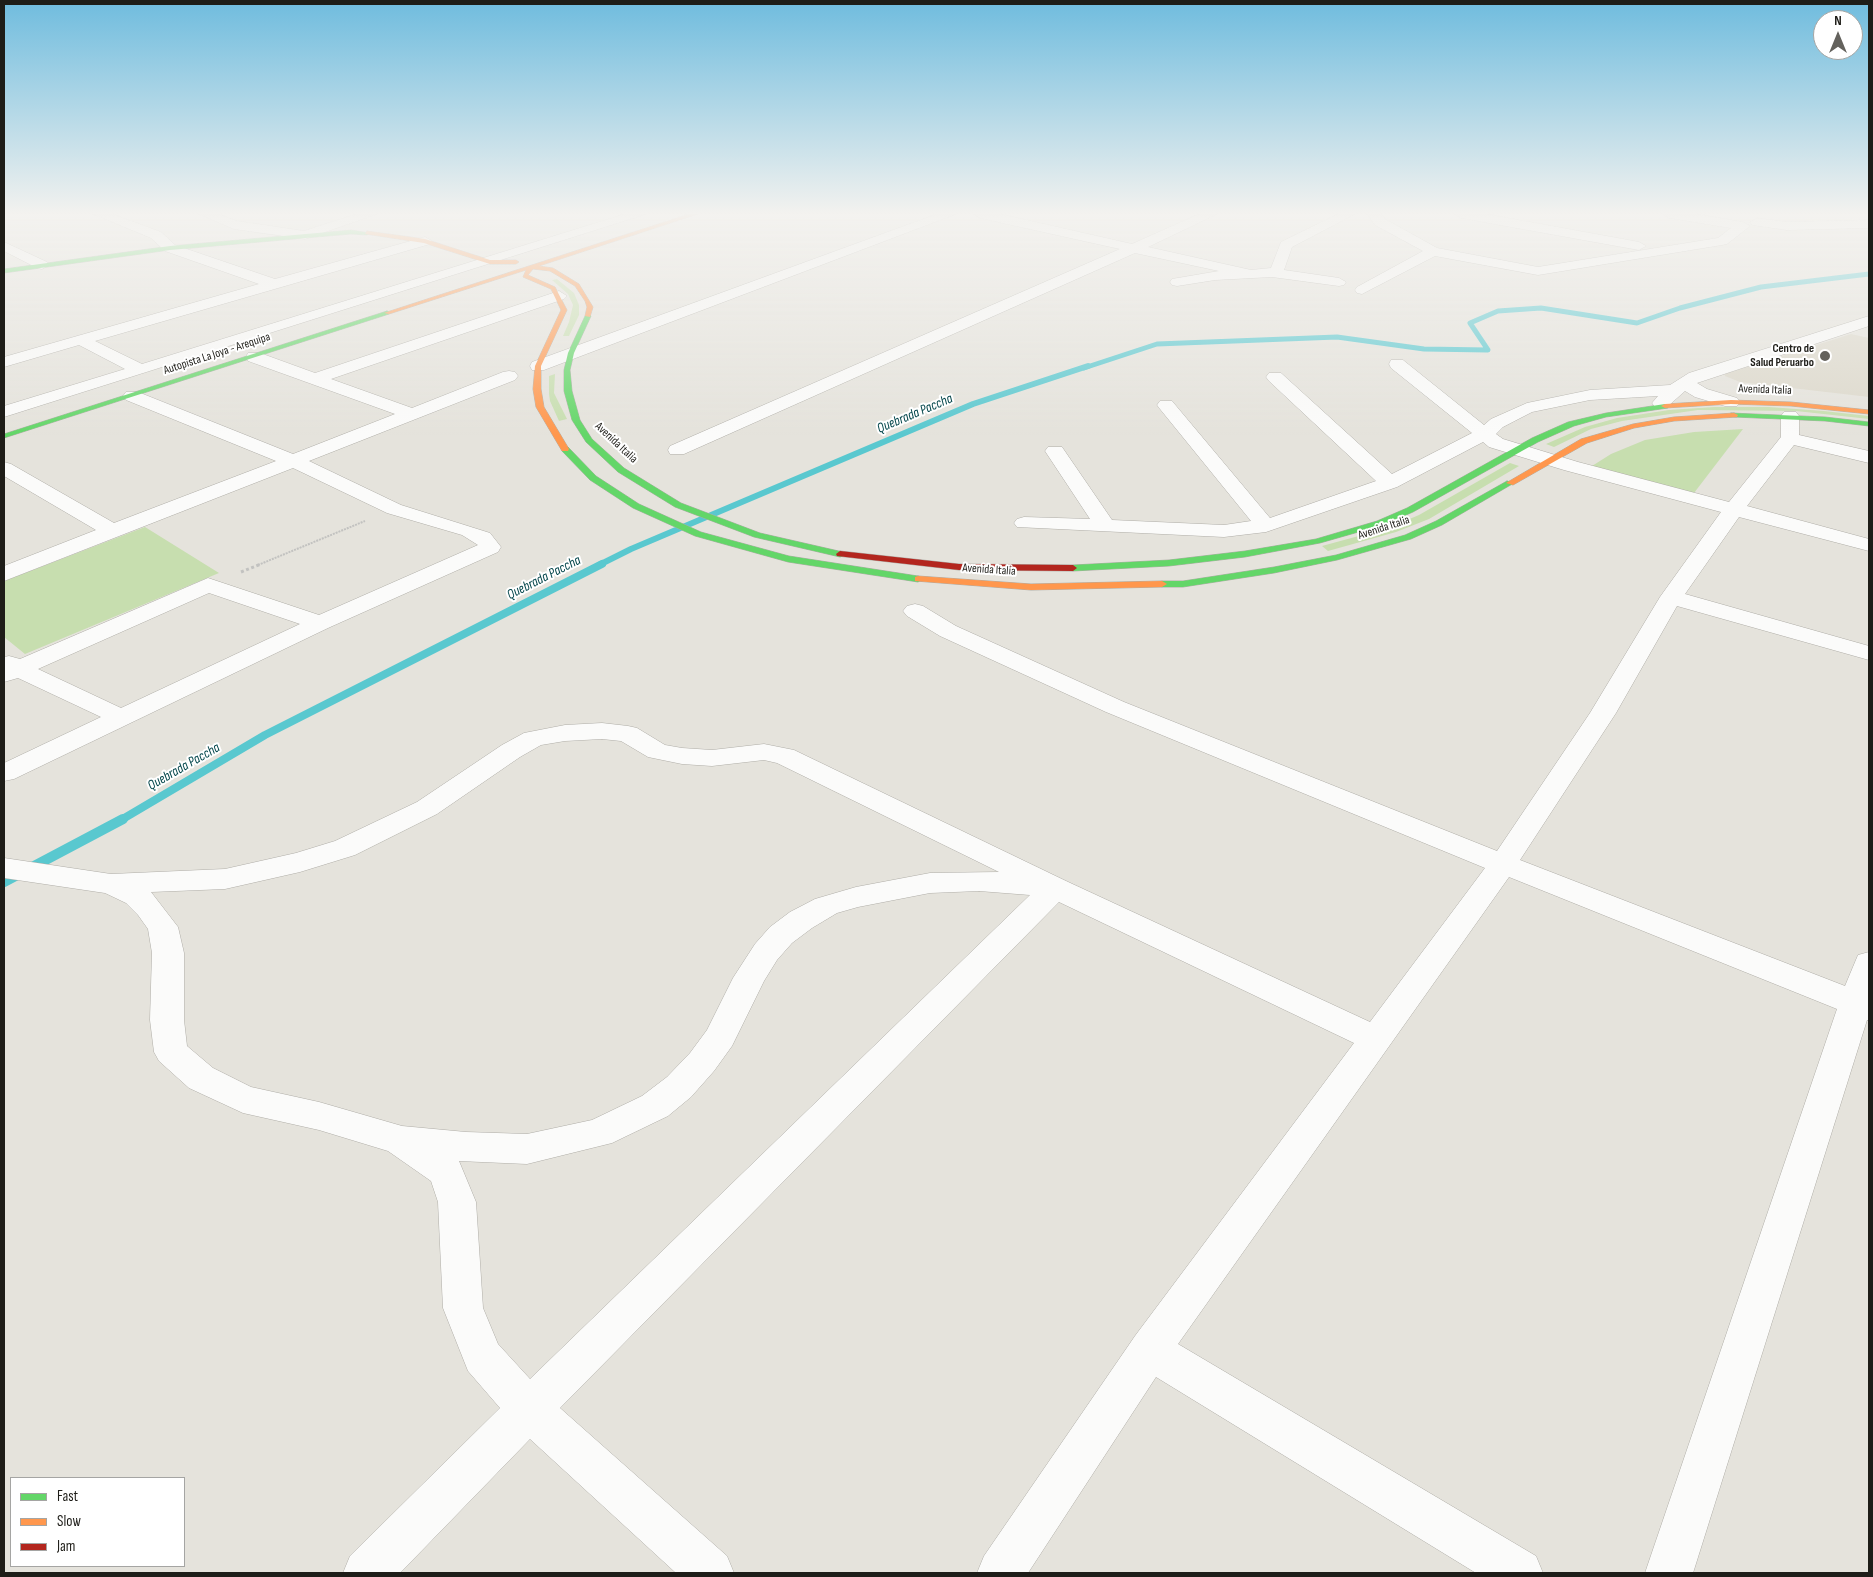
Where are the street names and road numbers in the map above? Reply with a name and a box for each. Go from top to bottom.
street label: Autopista La Joya - Arequipa [162,330,272,378]
street label: Avenida Italia [1738,382,1792,398]
street label: Avenida Italia [592,420,640,466]
street label: Avenida Italia [1356,513,1412,543]
street label: Avenida Italia [962,561,1016,579]

